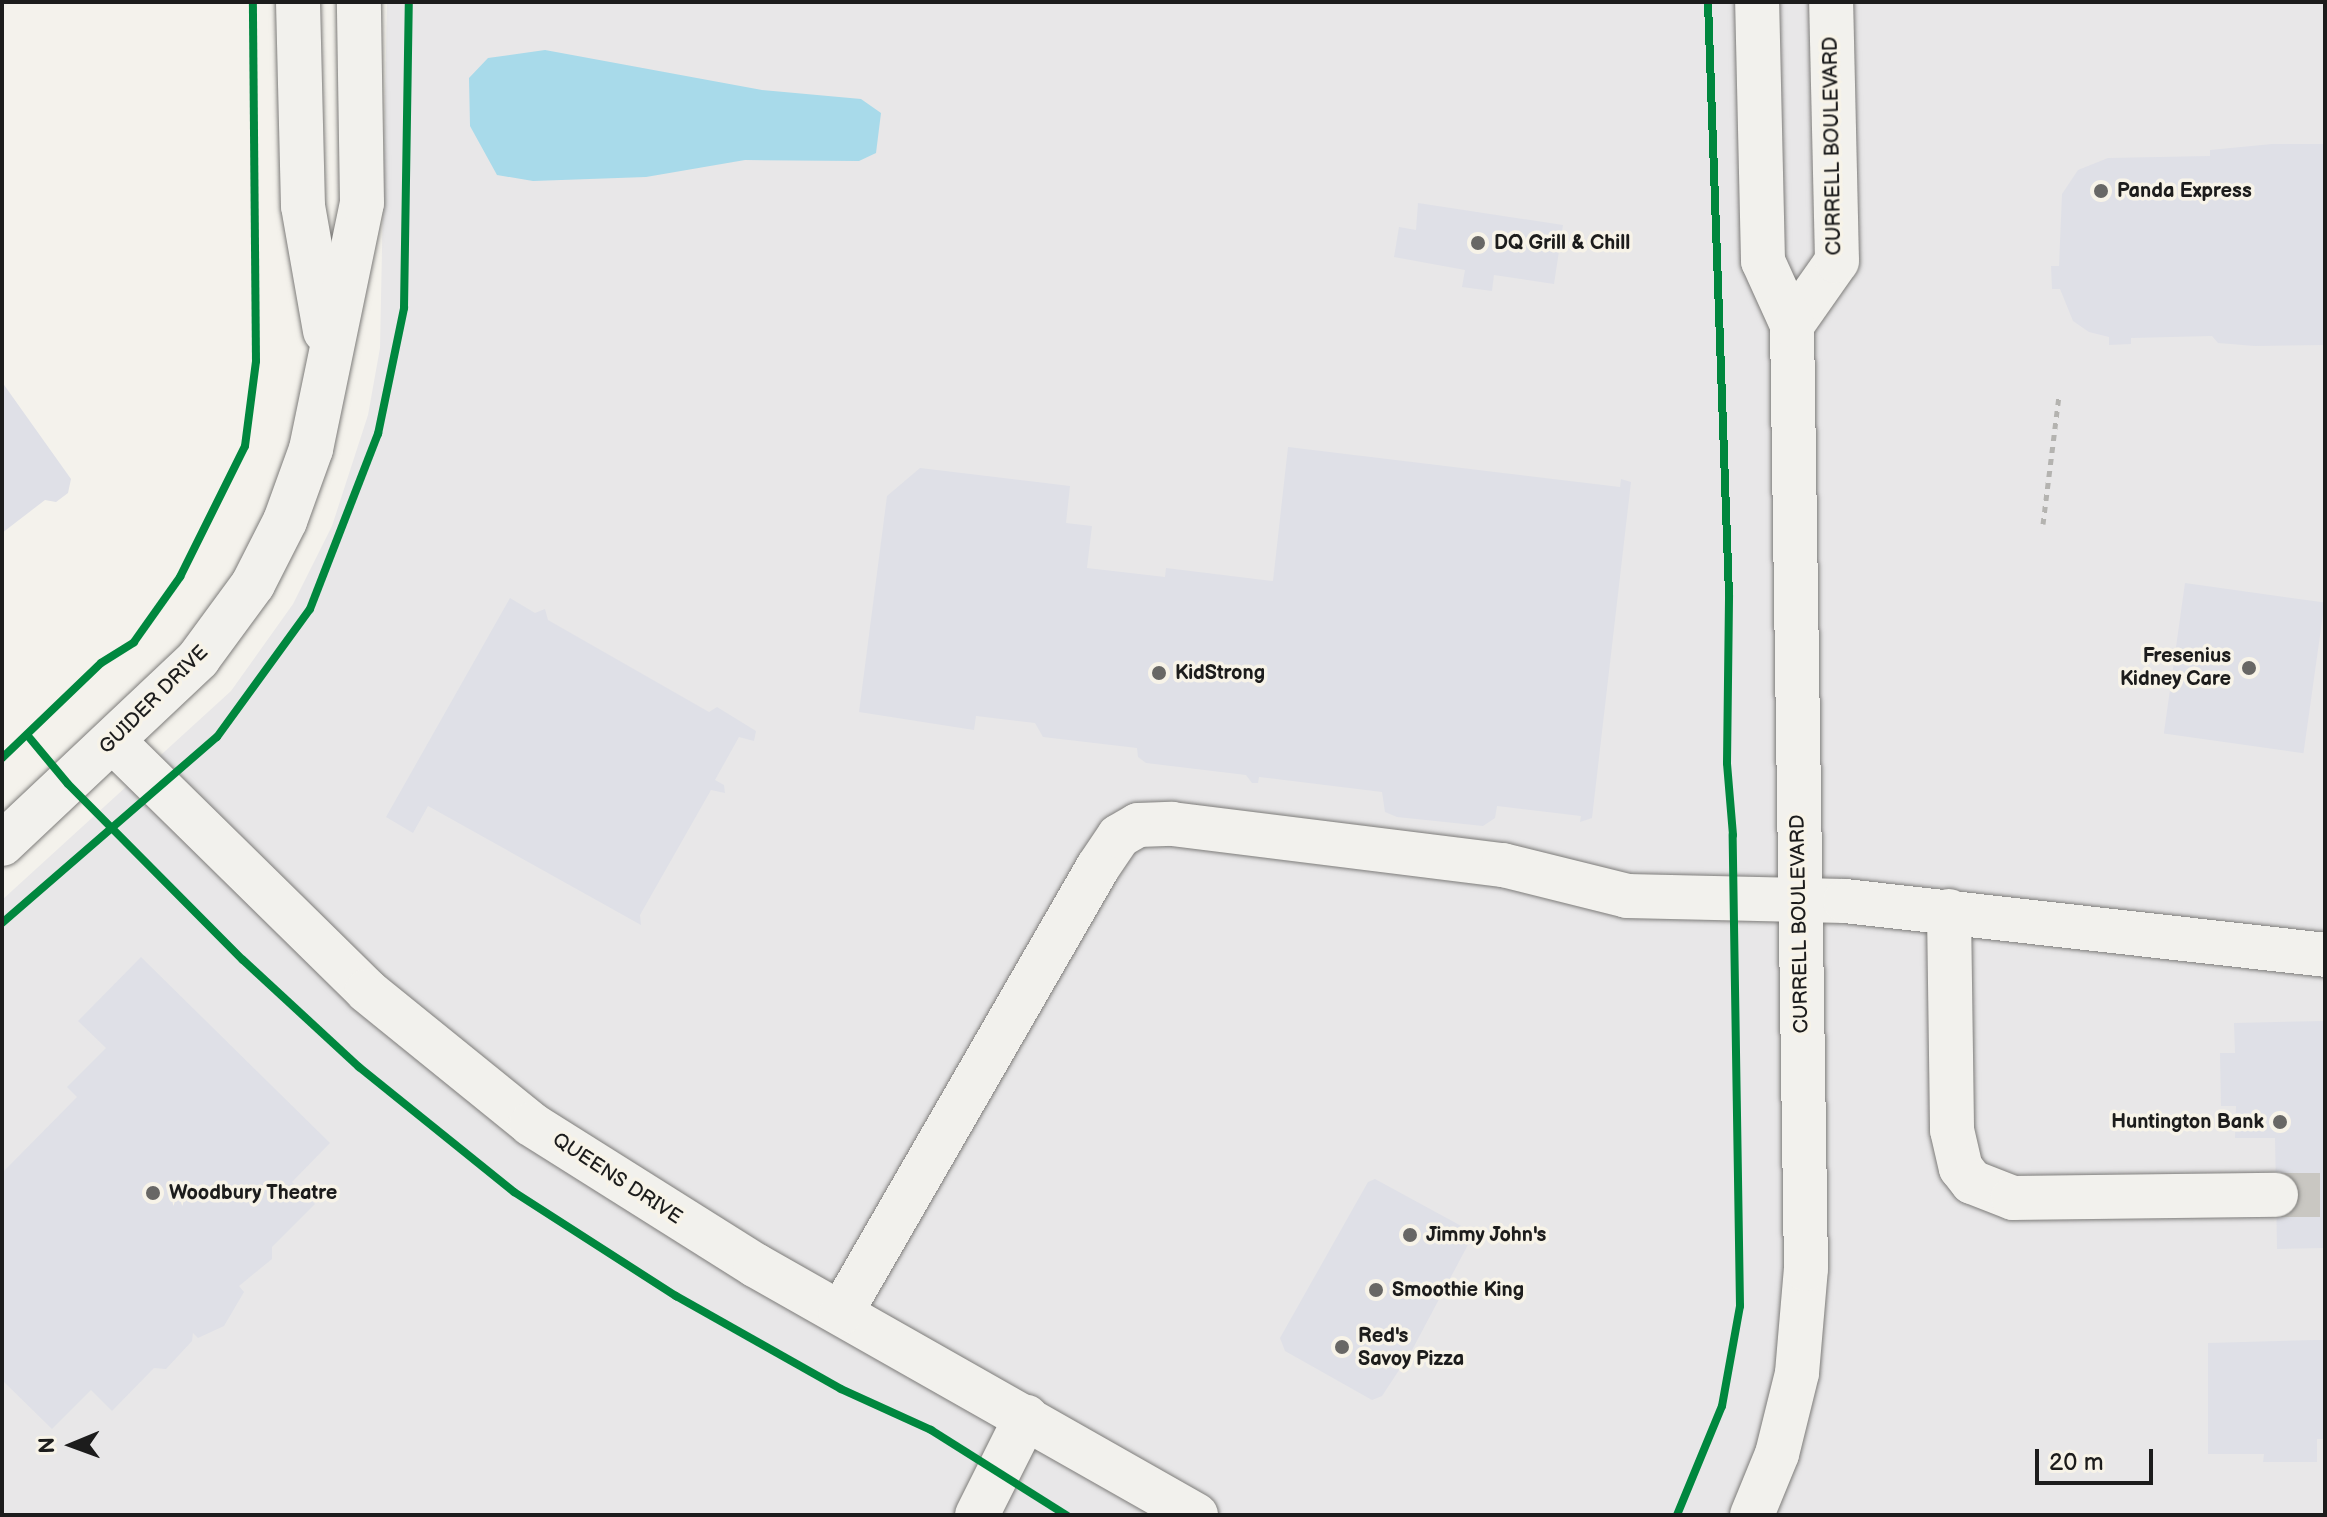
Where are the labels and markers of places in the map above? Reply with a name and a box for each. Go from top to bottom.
place label: Panda Express [2117,179,2252,203]
marker: Panda Express [2092,182,2110,200]
place label: DQ Grill & Chill [1494,231,1630,255]
marker: DQ Grill & Chill [1469,234,1487,252]
place label: Fresenius Kidney Care [2119,644,2231,691]
marker: Fresenius Kidney Care [2238,657,2260,679]
place label: KidStrong [1175,661,1265,685]
marker: KidStrong [1150,664,1168,682]
place label: Huntington Bank [2111,1110,2264,1134]
marker: Huntington Bank [2271,1113,2289,1131]
place label: Woodbury Theatre [169,1181,338,1205]
marker: Woodbury Theatre [144,1184,162,1202]
place label: Jimmy John's [1426,1223,1547,1247]
marker: Jimmy John's [1401,1226,1419,1244]
place label: Smoothie King [1392,1278,1524,1302]
marker: Smoothie King [1367,1281,1385,1299]
place label: Red's Savoy Pizza [1358,1324,1465,1371]
marker: Red's Savoy Pizza [1333,1338,1351,1356]

